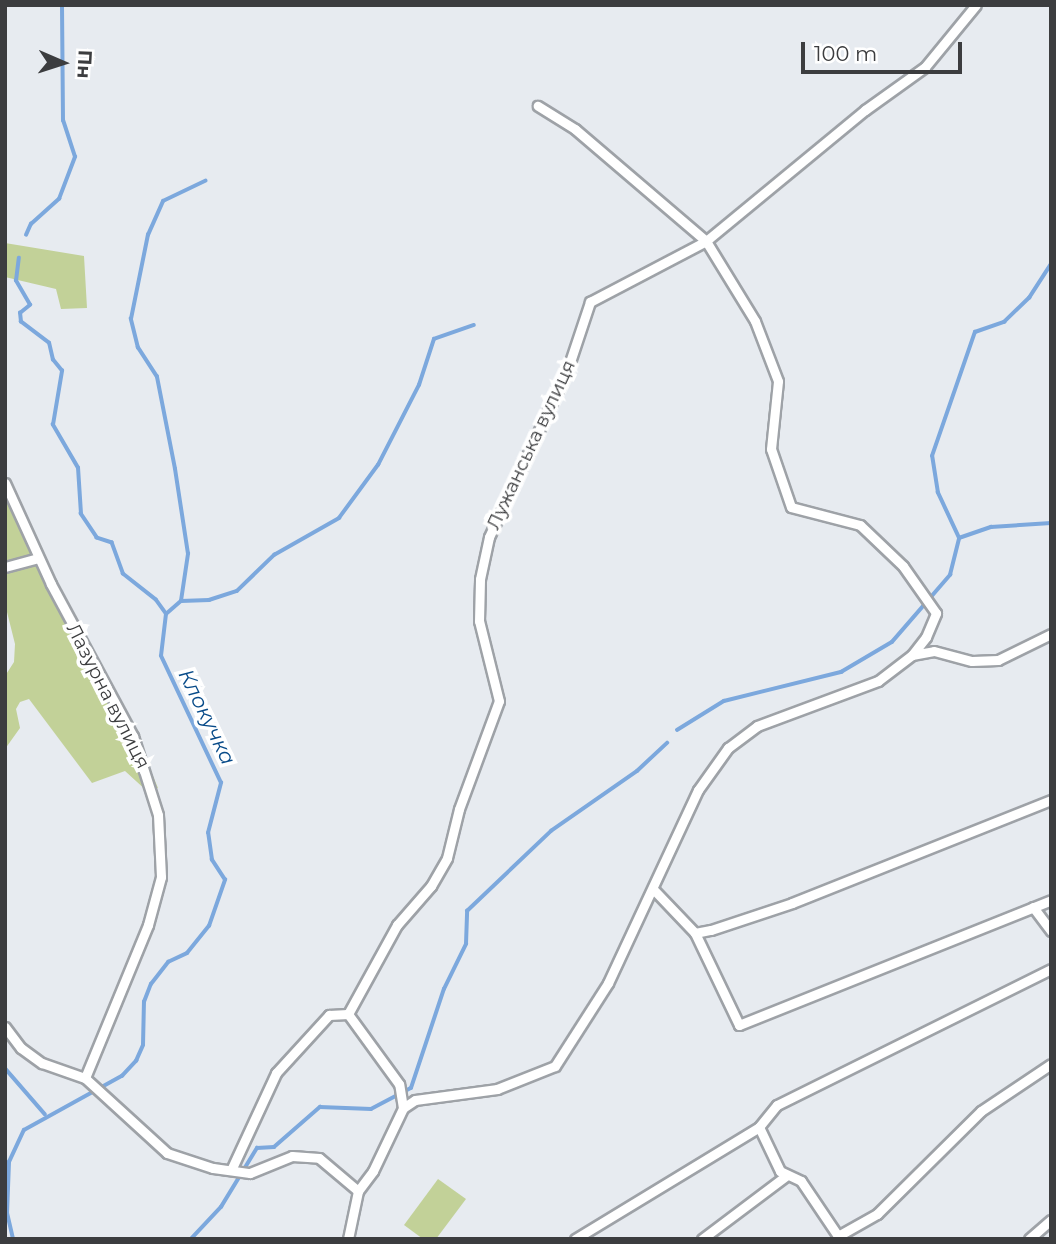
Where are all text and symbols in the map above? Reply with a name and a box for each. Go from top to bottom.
north arrow [28,28,98,98]
scale bar [804,28,965,72]
text: 100 m [814,41,877,66]
text: Пн [72,49,97,79]
street label: Лужанська вулиця [482,357,580,533]
street label: Лазурна вулиця [62,620,154,772]
water label: Клокучка [173,665,241,769]

